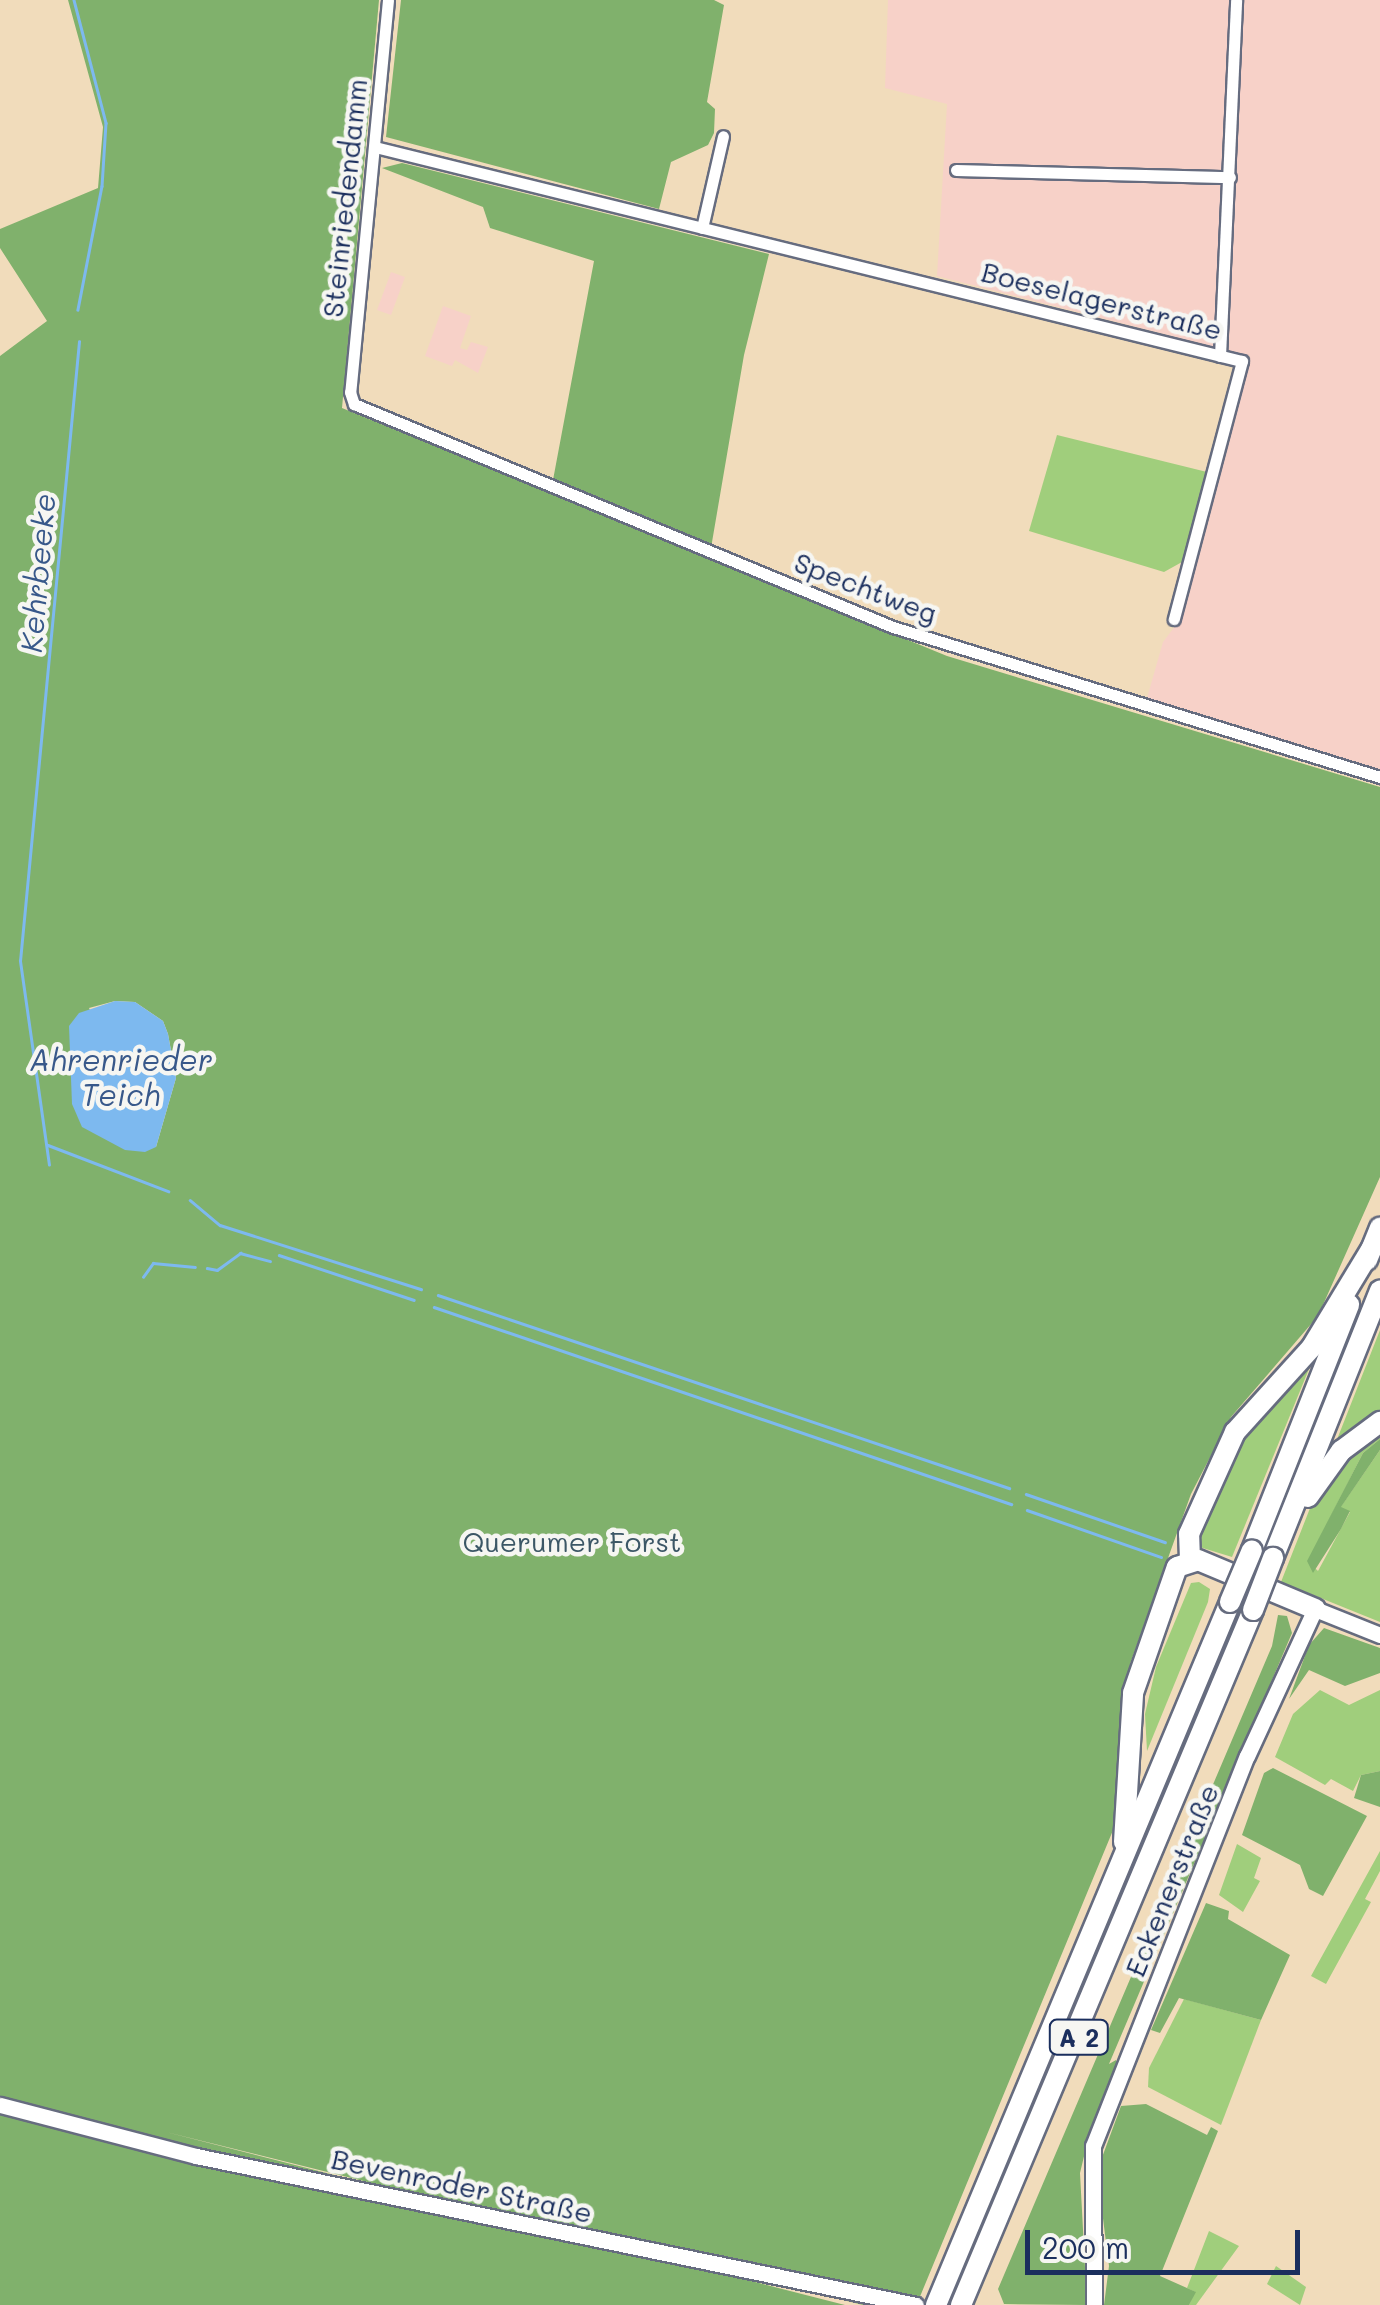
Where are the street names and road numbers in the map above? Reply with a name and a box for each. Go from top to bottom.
street label: Steinriedendamm [315,77,373,319]
street label: Boeselagerstraße [978,254,1226,346]
street label: Spechtweg [790,544,942,630]
street label: Eckenerstraße [1117,1779,1225,1981]
road number: A 2 [1046,2017,1112,2057]
street label: Bevenroder Straße [329,2141,595,2229]

